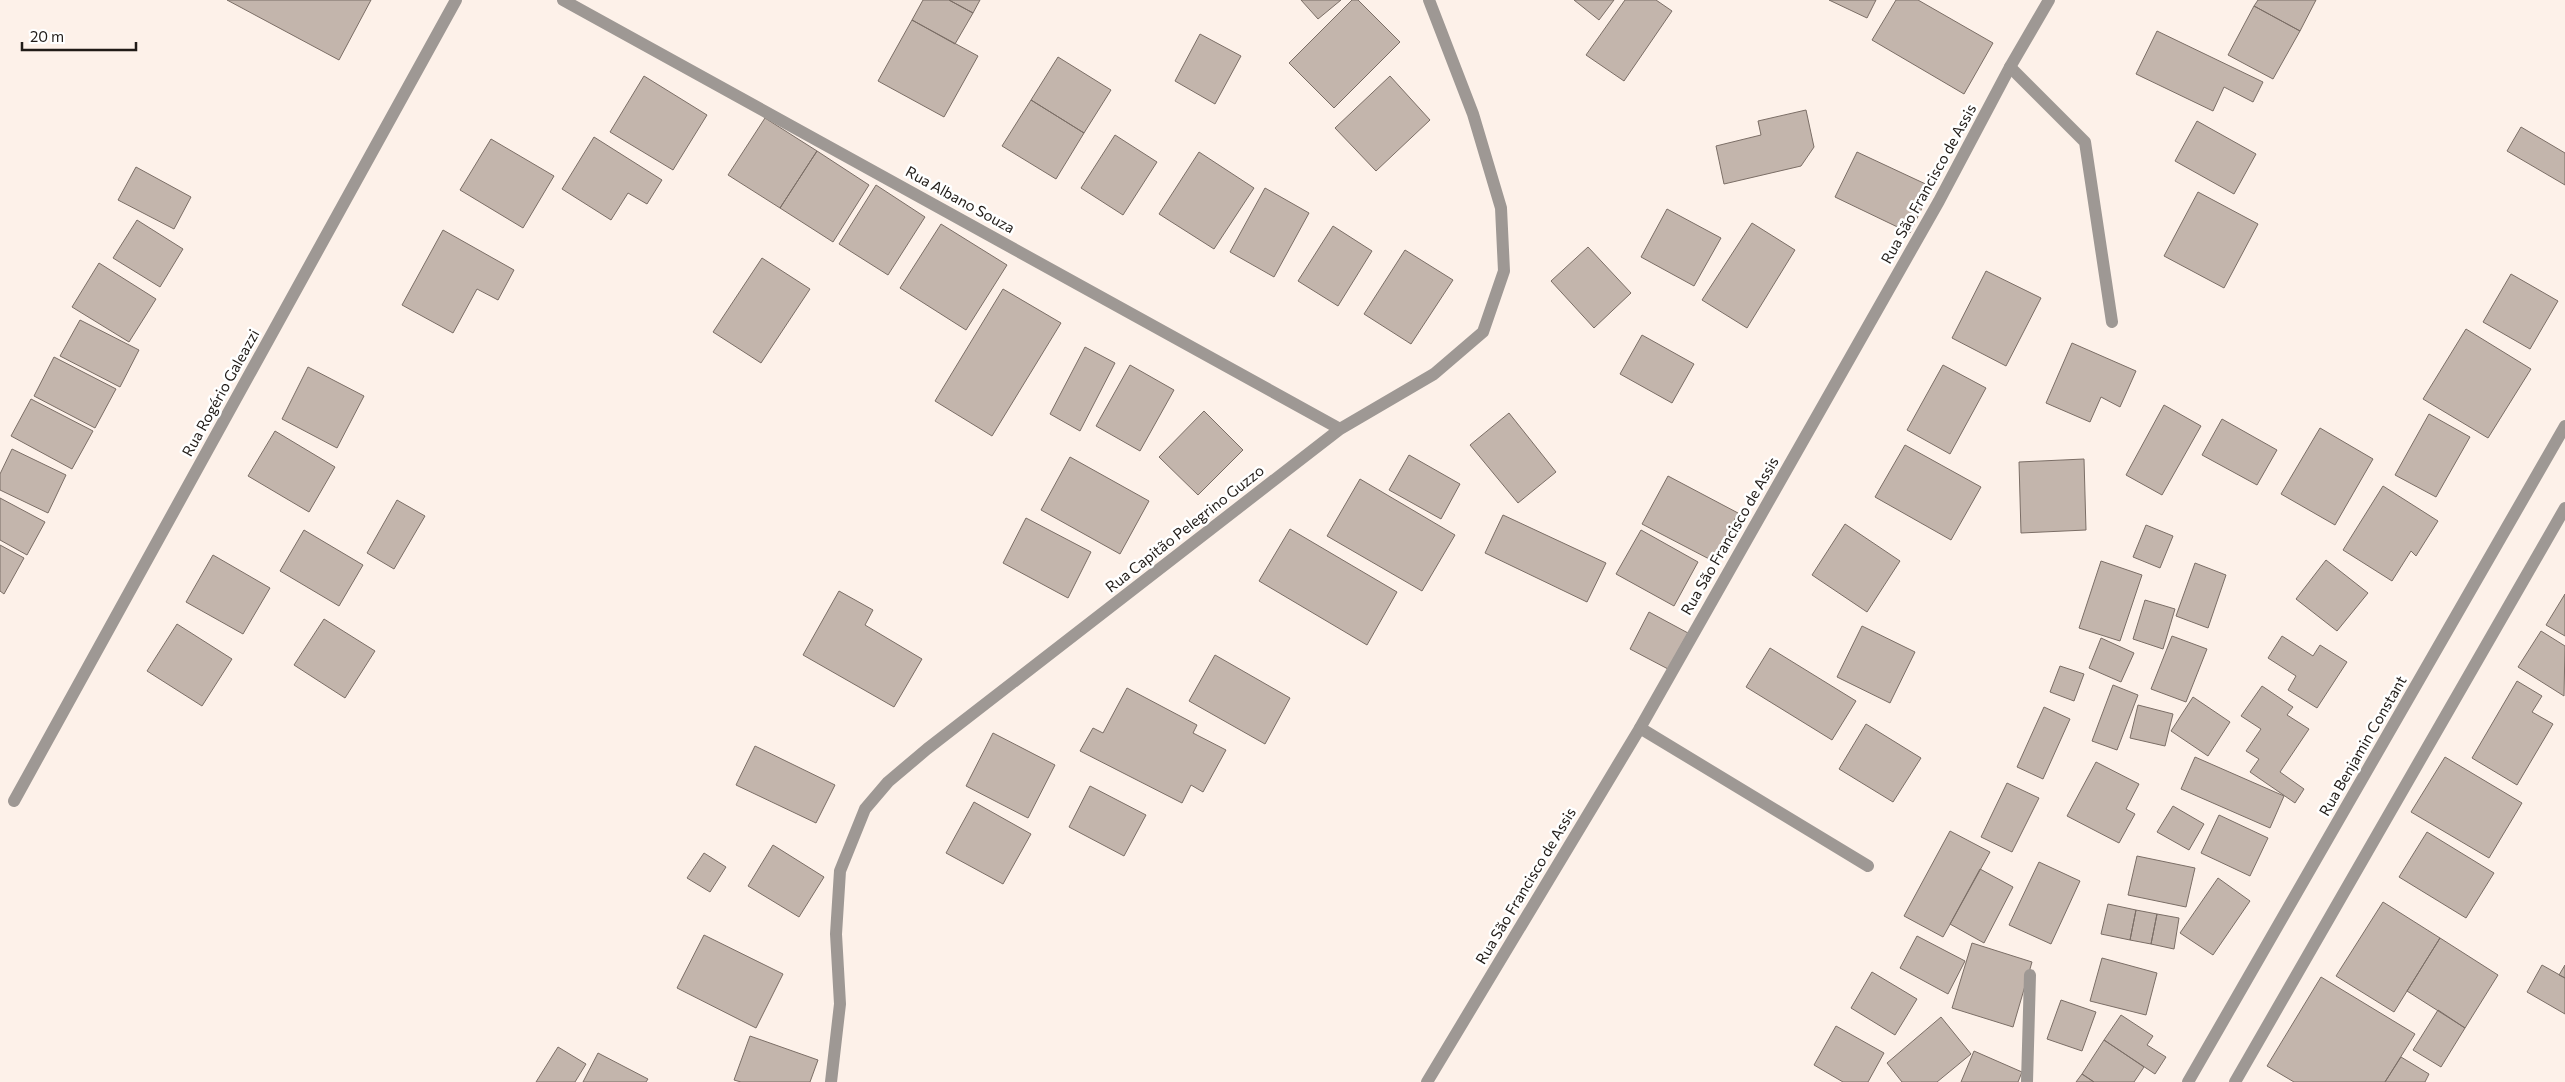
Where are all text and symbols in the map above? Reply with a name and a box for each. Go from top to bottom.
scale bar [22,20,136,52]
text: 20 m [30,27,64,45]
street label: Rua São Francisco de Assis [1877,100,1980,266]
street label: Rua Albano Souza [903,162,1018,237]
street label: Rua Rogério Galeazzi [178,326,263,459]
street label: Rua São Francisco de Assis [1676,453,1782,618]
street label: Rua Capitão Pelegrino Guzzo [1102,461,1267,596]
street label: Rua Benjamin Constant [2315,672,2410,819]
street label: Rua São Francisco de Assis [1471,804,1579,967]

